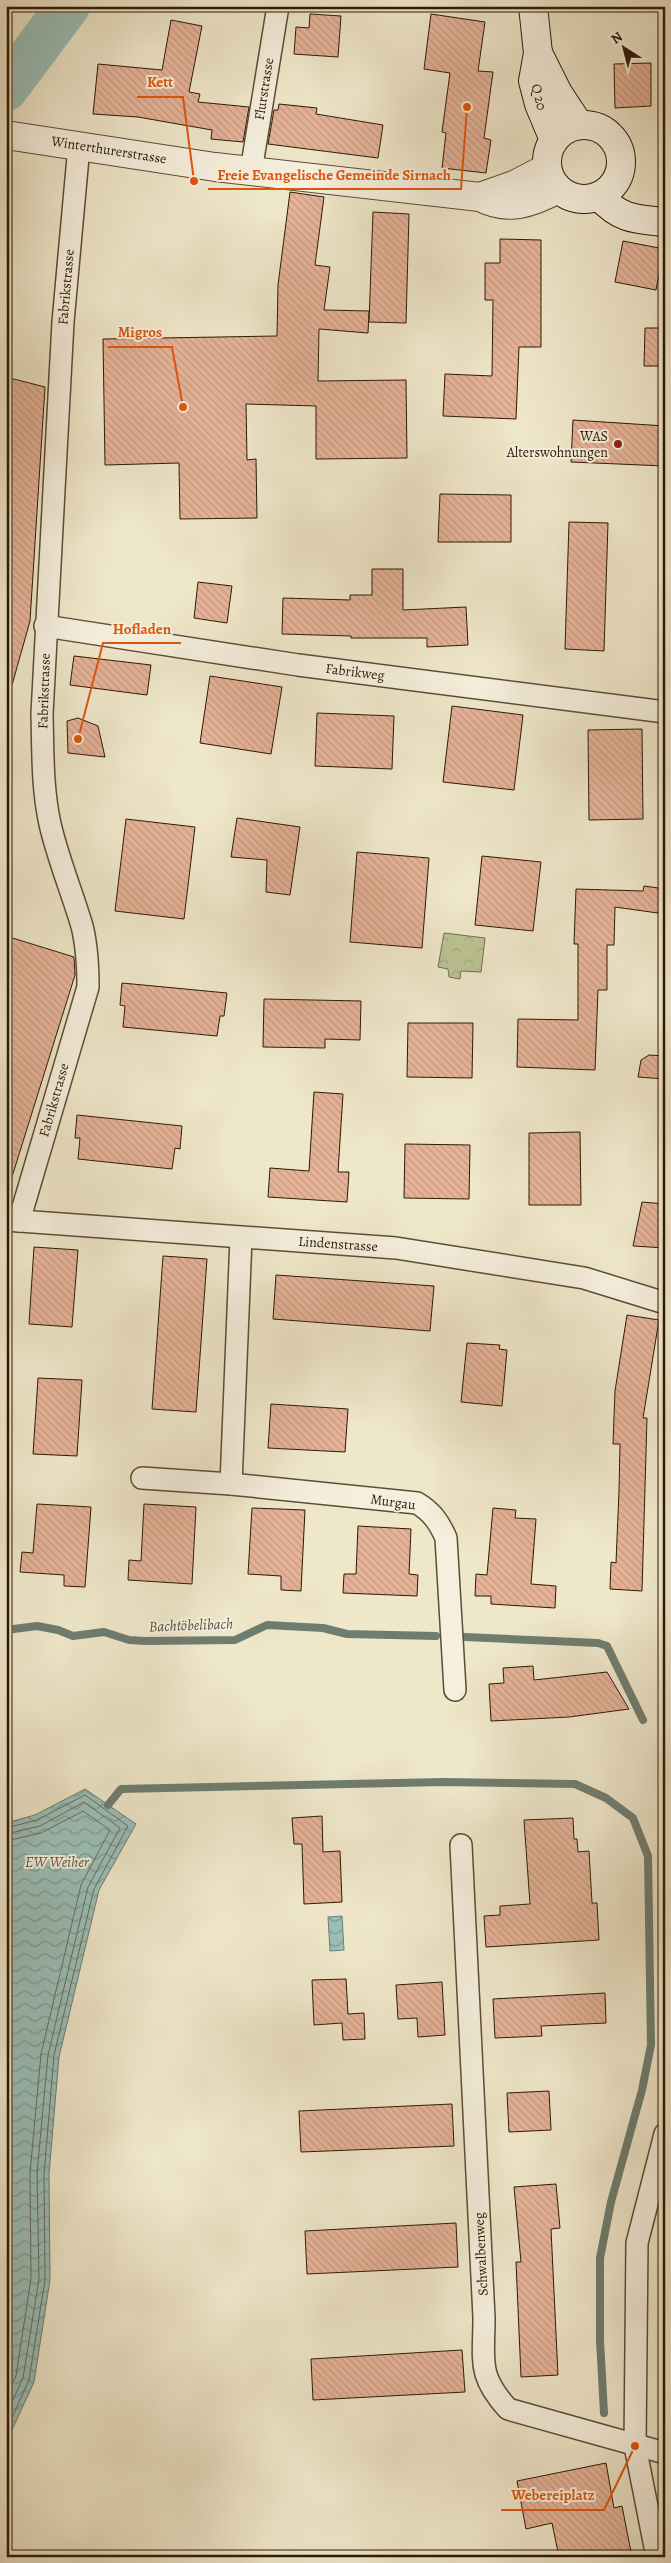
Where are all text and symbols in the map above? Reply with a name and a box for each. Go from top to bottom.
north arrow [598,22,648,72]
text: N [607,27,626,49]
street label: Flurstrasse [250,56,278,122]
callout: Kett [137,67,183,97]
text: Kett [147,72,173,92]
street label: Q 20 [527,82,551,112]
street label: Winterthurerstrasse [49,131,168,168]
callout: Freie Evangelische Gemeinde Sirnach [208,159,461,189]
text: Freie Evangelische Gemeinde Sirnach [217,165,451,185]
street label: Fabrikstrasse [53,248,79,326]
callout: Migros [108,317,172,347]
text: Migros [118,322,162,342]
place label: WAS Alterswohnungen [506,427,608,462]
marker: WAS Alterswohnungen [612,438,624,450]
callout: Hofladen [103,613,181,643]
text: Hofladen [113,619,172,639]
street label: Fabrikstrasse [33,653,55,729]
street label: Fabrikweg [324,659,386,685]
street label: Fabrikstrasse [34,1061,74,1139]
street label: Lindenstrasse [298,1232,378,1256]
street label: Murgau [369,1489,417,1515]
water label: Bachtöbelibach [149,1614,233,1636]
water label: EW Weiher [25,1852,90,1872]
street label: Schwalbenweg [469,2212,493,2296]
callout: Webereiplatz [501,2480,604,2510]
text: Webereiplatz [510,2485,595,2505]

